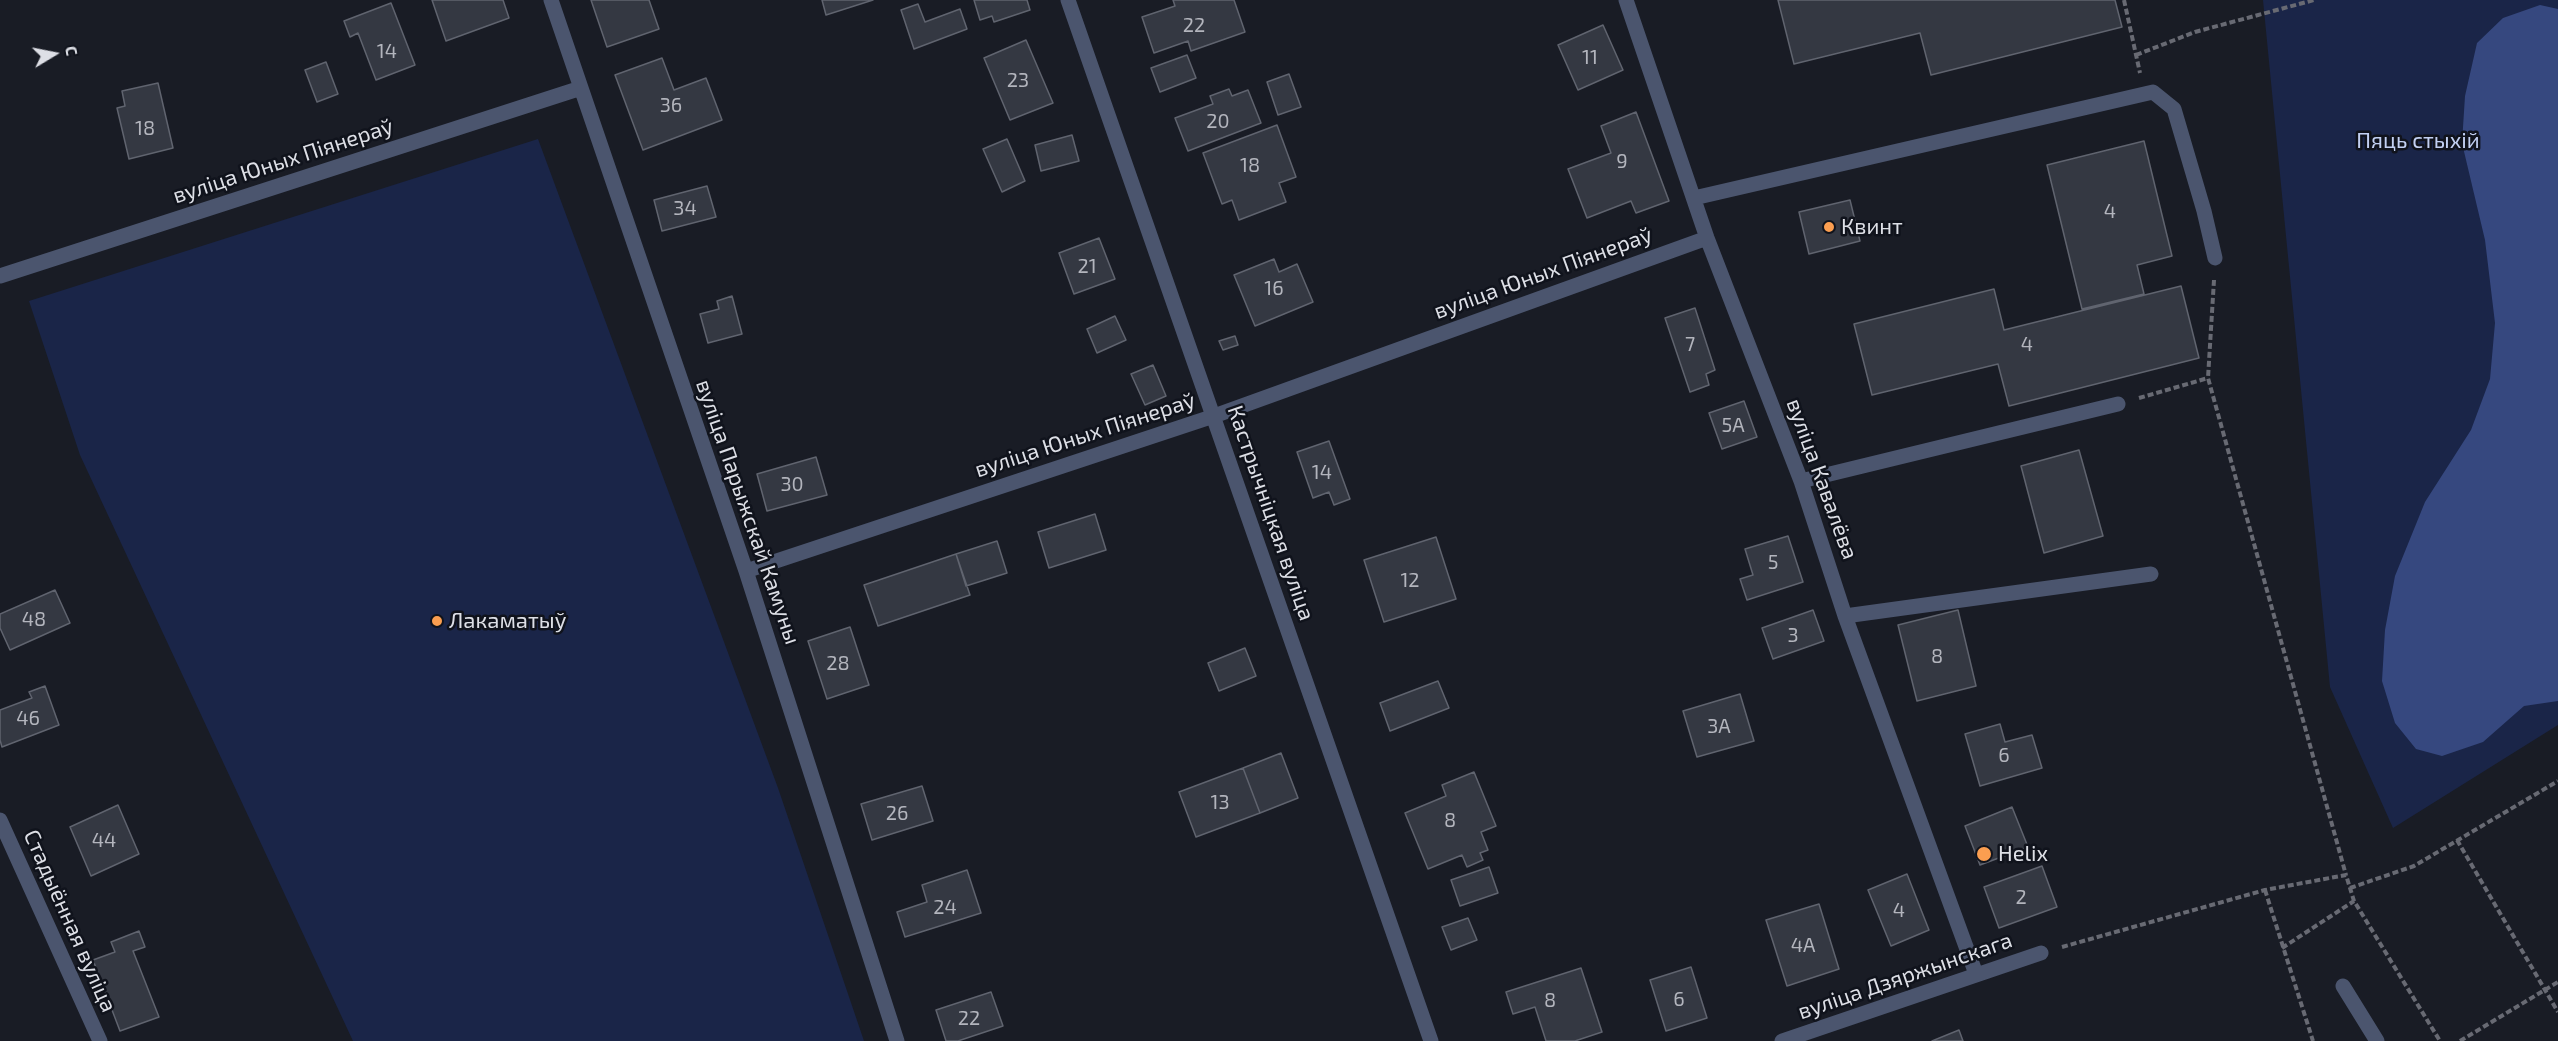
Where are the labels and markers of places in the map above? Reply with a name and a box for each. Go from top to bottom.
place label: Квинт [1841,214,1903,240]
marker: Квинт [1822,220,1836,234]
place label: Лакаматыў [449,608,566,634]
marker: Лакаматыў [430,614,444,628]
place label: Helix [1998,841,2048,867]
marker: Helix [1975,845,1993,863]

